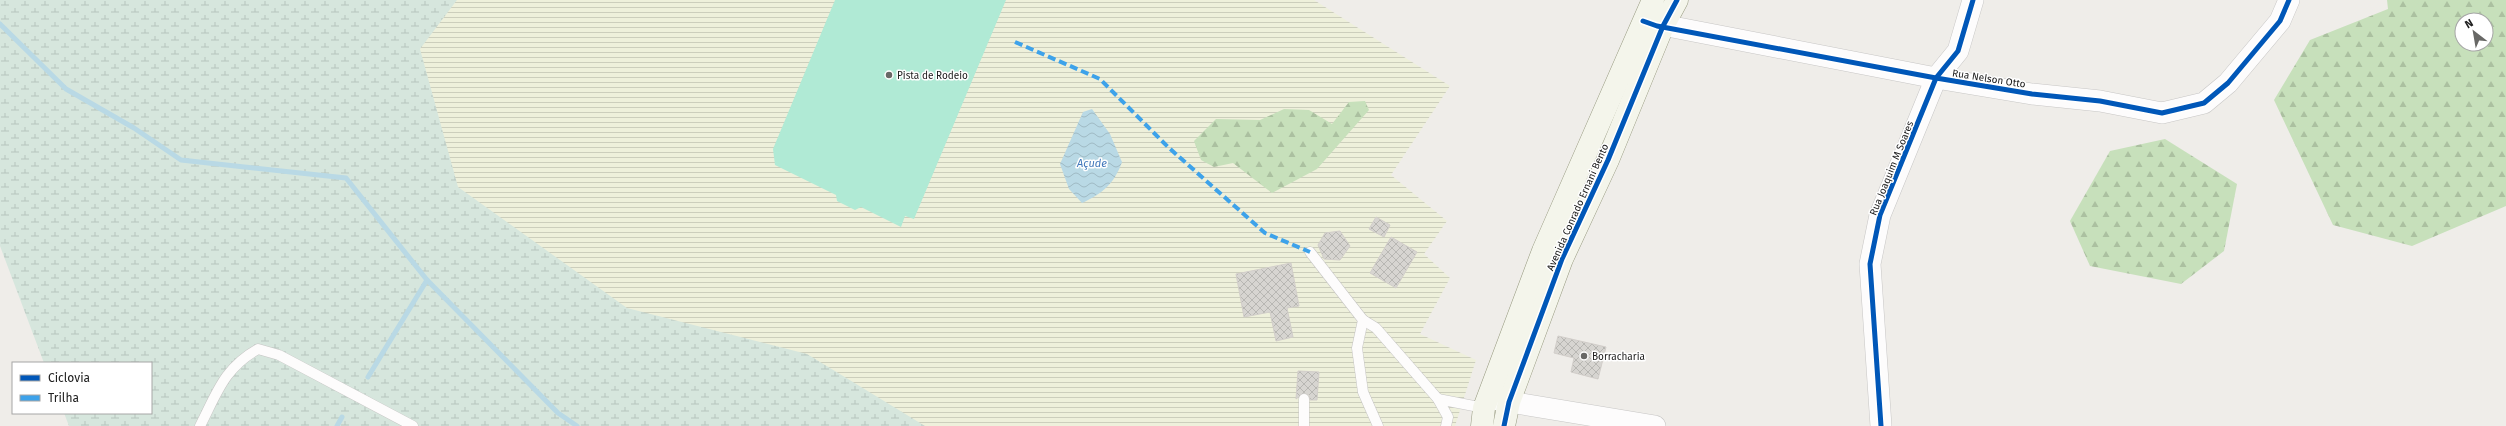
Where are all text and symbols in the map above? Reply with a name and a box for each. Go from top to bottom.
north arrow [2454,12,2494,52]
text: N [2463,16,2476,31]
street label: Rua Nelson Otto [1951,67,2026,91]
marker: Pista de Rodeio [884,70,894,80]
place label: Pista de Rodeio [897,70,968,82]
street label: Rua Joaquim M Soares [1867,119,1916,217]
street label: Avenida Conrado Ernani Bento [1544,142,1611,273]
water label: Açude [1076,157,1107,170]
marker: Borracharia [1579,351,1589,361]
place label: Borracharia [1592,351,1645,363]
legend [12,362,152,414]
text: Ciclovia [48,371,90,385]
text: Trilha [48,391,79,405]

